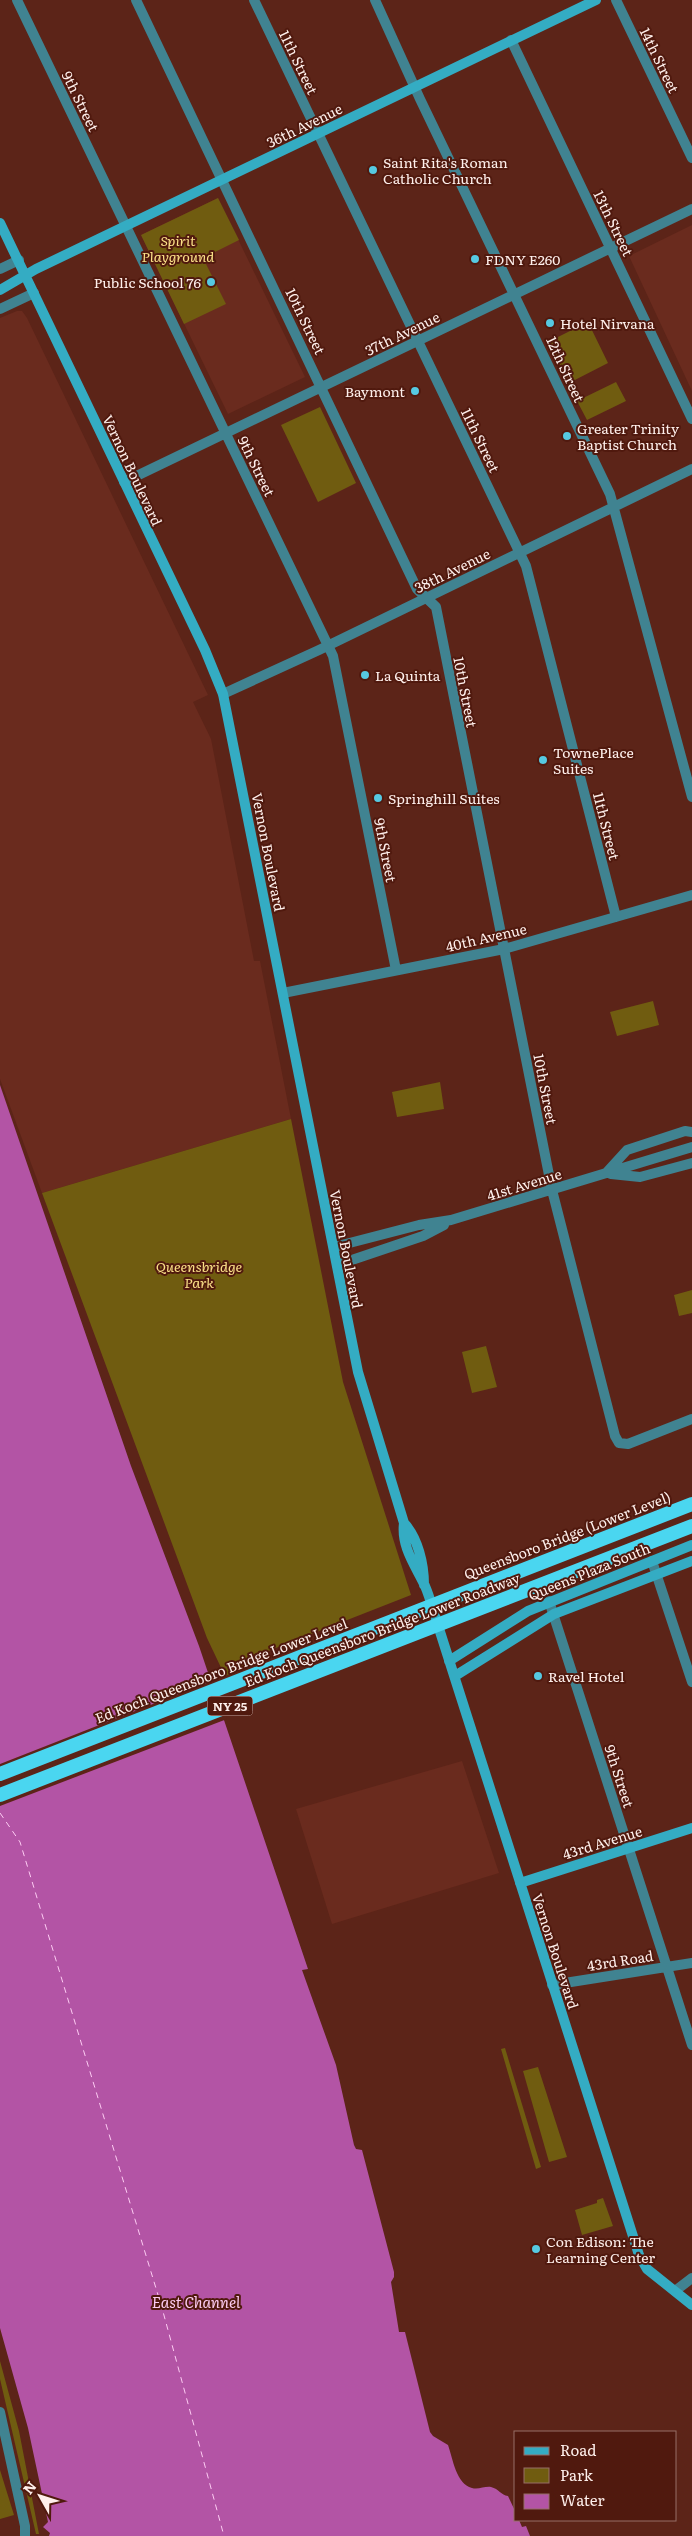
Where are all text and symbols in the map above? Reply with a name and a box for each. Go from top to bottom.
street label: 14th Street [636,24,685,96]
street label: 11th Street [275,27,323,98]
street label: 9th Street [58,67,104,135]
street label: 36th Avenue [263,98,345,152]
place label: Saint Rita's Roman Catholic Church [383,152,508,188]
marker: Saint Rita's Roman Catholic Church [367,164,379,176]
street label: 13th Street [589,187,639,260]
park label: Spirit Playground [142,230,214,266]
place label: FDNY E260 [485,249,560,269]
marker: FDNY E260 [469,253,481,265]
place label: Public School 76 [94,272,201,292]
marker: Public School 76 [205,276,217,288]
street label: 10th Street [281,284,331,358]
street label: 37th Avenue [361,306,443,360]
place label: Hotel Nirvana [560,313,655,333]
marker: Hotel Nirvana [544,317,556,329]
street label: 12th Street [542,333,590,406]
place label: Baymont [345,381,405,401]
marker: Baymont [409,385,421,397]
street label: 11th Street [457,405,505,476]
street label: Vernon Boulevard [98,411,168,529]
place label: Greater Trinity Baptist Church [577,418,680,454]
marker: Greater Trinity Baptist Church [561,430,573,442]
street label: 9th Street [234,432,280,500]
street label: 38th Avenue [411,543,493,597]
street label: 10th Street [449,655,483,729]
place label: La Quinta [375,665,441,685]
marker: La Quinta [359,669,371,681]
place label: TownePlace Suites [553,742,634,778]
marker: TownePlace Suites [537,754,549,766]
place label: Springhill Suites [388,788,500,808]
street label: 11th Street [589,790,625,862]
street label: Vernon Boulevard [248,791,290,913]
marker: Springhill Suites [372,792,384,804]
street label: 9th Street [370,816,402,884]
street label: 40th Avenue [443,918,529,956]
street label: 10th Street [529,1052,563,1126]
street label: 41st Avenue [484,1163,564,1205]
street label: Vernon Boulevard [326,1188,368,1310]
park label: Queensbridge Park [156,1256,242,1292]
street label: Queensboro Bridge (Lower Level) [461,1486,673,1584]
street label: Queens Plaza South [525,1537,653,1605]
street label: Ed Koch Queensboro Bridge Lower Roadway [241,1567,523,1691]
street label: Ed Koch Queensboro Bridge Lower Level [92,1612,350,1727]
place label: Ravel Hotel [548,1666,625,1686]
marker: Ravel Hotel [532,1670,544,1682]
road number: NY 25 [208,1696,252,1715]
street label: 9th Street [600,1742,640,1810]
street label: 43rd Avenue [560,1820,644,1864]
street label: Vernon Boulevard [528,1891,584,2012]
street label: 43rd Road [585,1945,655,1975]
place label: Con Edison: The Learning Center [546,2231,655,2267]
marker: Con Edison: The Learning Center [530,2243,542,2255]
water label: East Channel [152,2290,241,2313]
legend [514,2431,677,2521]
text: Road [560,2438,596,2461]
text: Park [560,2463,594,2486]
north arrow [15,2471,65,2521]
text: N [18,2476,41,2498]
text: Water [560,2488,605,2511]

